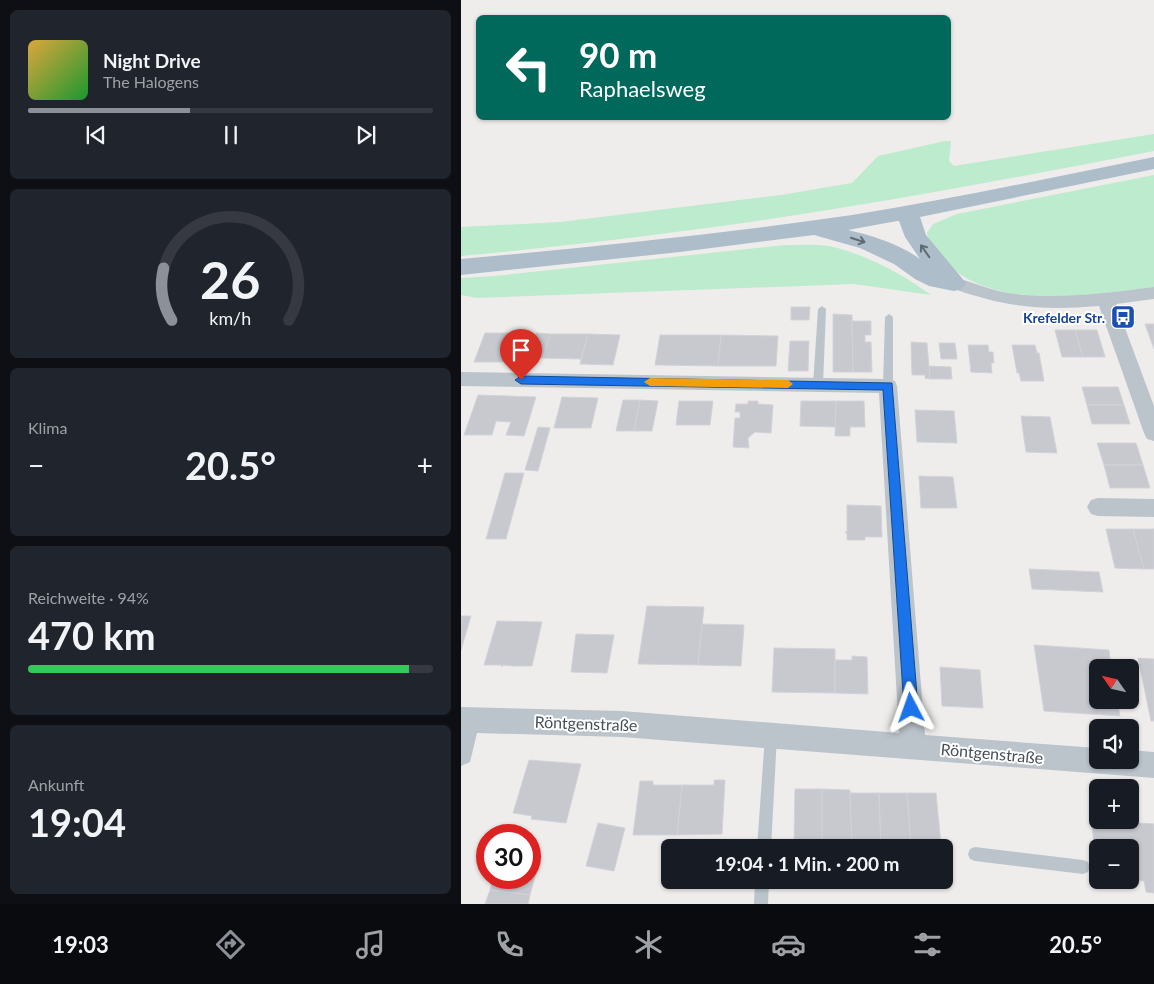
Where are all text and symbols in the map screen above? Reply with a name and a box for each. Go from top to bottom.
text: 90 m [579,33,657,75]
icon: left [496,35,561,100]
text: Night Drive [103,49,201,72]
text: The Halogens [103,72,199,91]
text: Raphaelsweg [579,75,706,102]
icon: previous [82,121,110,149]
icon: pause [217,121,245,149]
icon: next [352,121,380,149]
one-way arrow [850,235,866,245]
one-way arrow [920,244,930,258]
text: 26 [200,248,261,310]
bus stop icon: Krefelder Str. [1110,304,1136,330]
text: km/h [210,307,251,329]
place label: Krefelder Str. [1023,309,1105,326]
pin [500,329,542,380]
icon: arrive [507,336,535,364]
text: Klima [28,418,67,437]
text: 20.5° [185,442,276,488]
text: − [28,448,44,482]
text: + [417,448,433,482]
text: Reichweite · 94% [28,588,149,607]
text: 470 km [28,612,156,658]
north arrow [1089,659,1139,709]
map controls [1089,659,1139,889]
position arrow [884,681,936,733]
street label: Röntgenstraße [534,712,638,734]
button: sound [1089,719,1139,769]
street label: Röntgenstraße [940,739,1044,767]
text: Ankunft [28,775,85,794]
button: + [1089,779,1139,829]
text: 19:04 [28,799,126,845]
speed limit sign: 30 [476,824,541,889]
button: − [1089,839,1139,889]
text: 19:04 · 1 Min. · 200 m [715,852,899,875]
icon: directions [213,927,248,962]
icon: music [353,927,388,962]
icon: phone [492,927,527,962]
icon: climate [631,927,666,962]
icon: car [771,927,806,962]
icon: filters [910,927,945,962]
text: 19:03 [52,931,109,958]
text: 20.5° [1049,931,1102,958]

